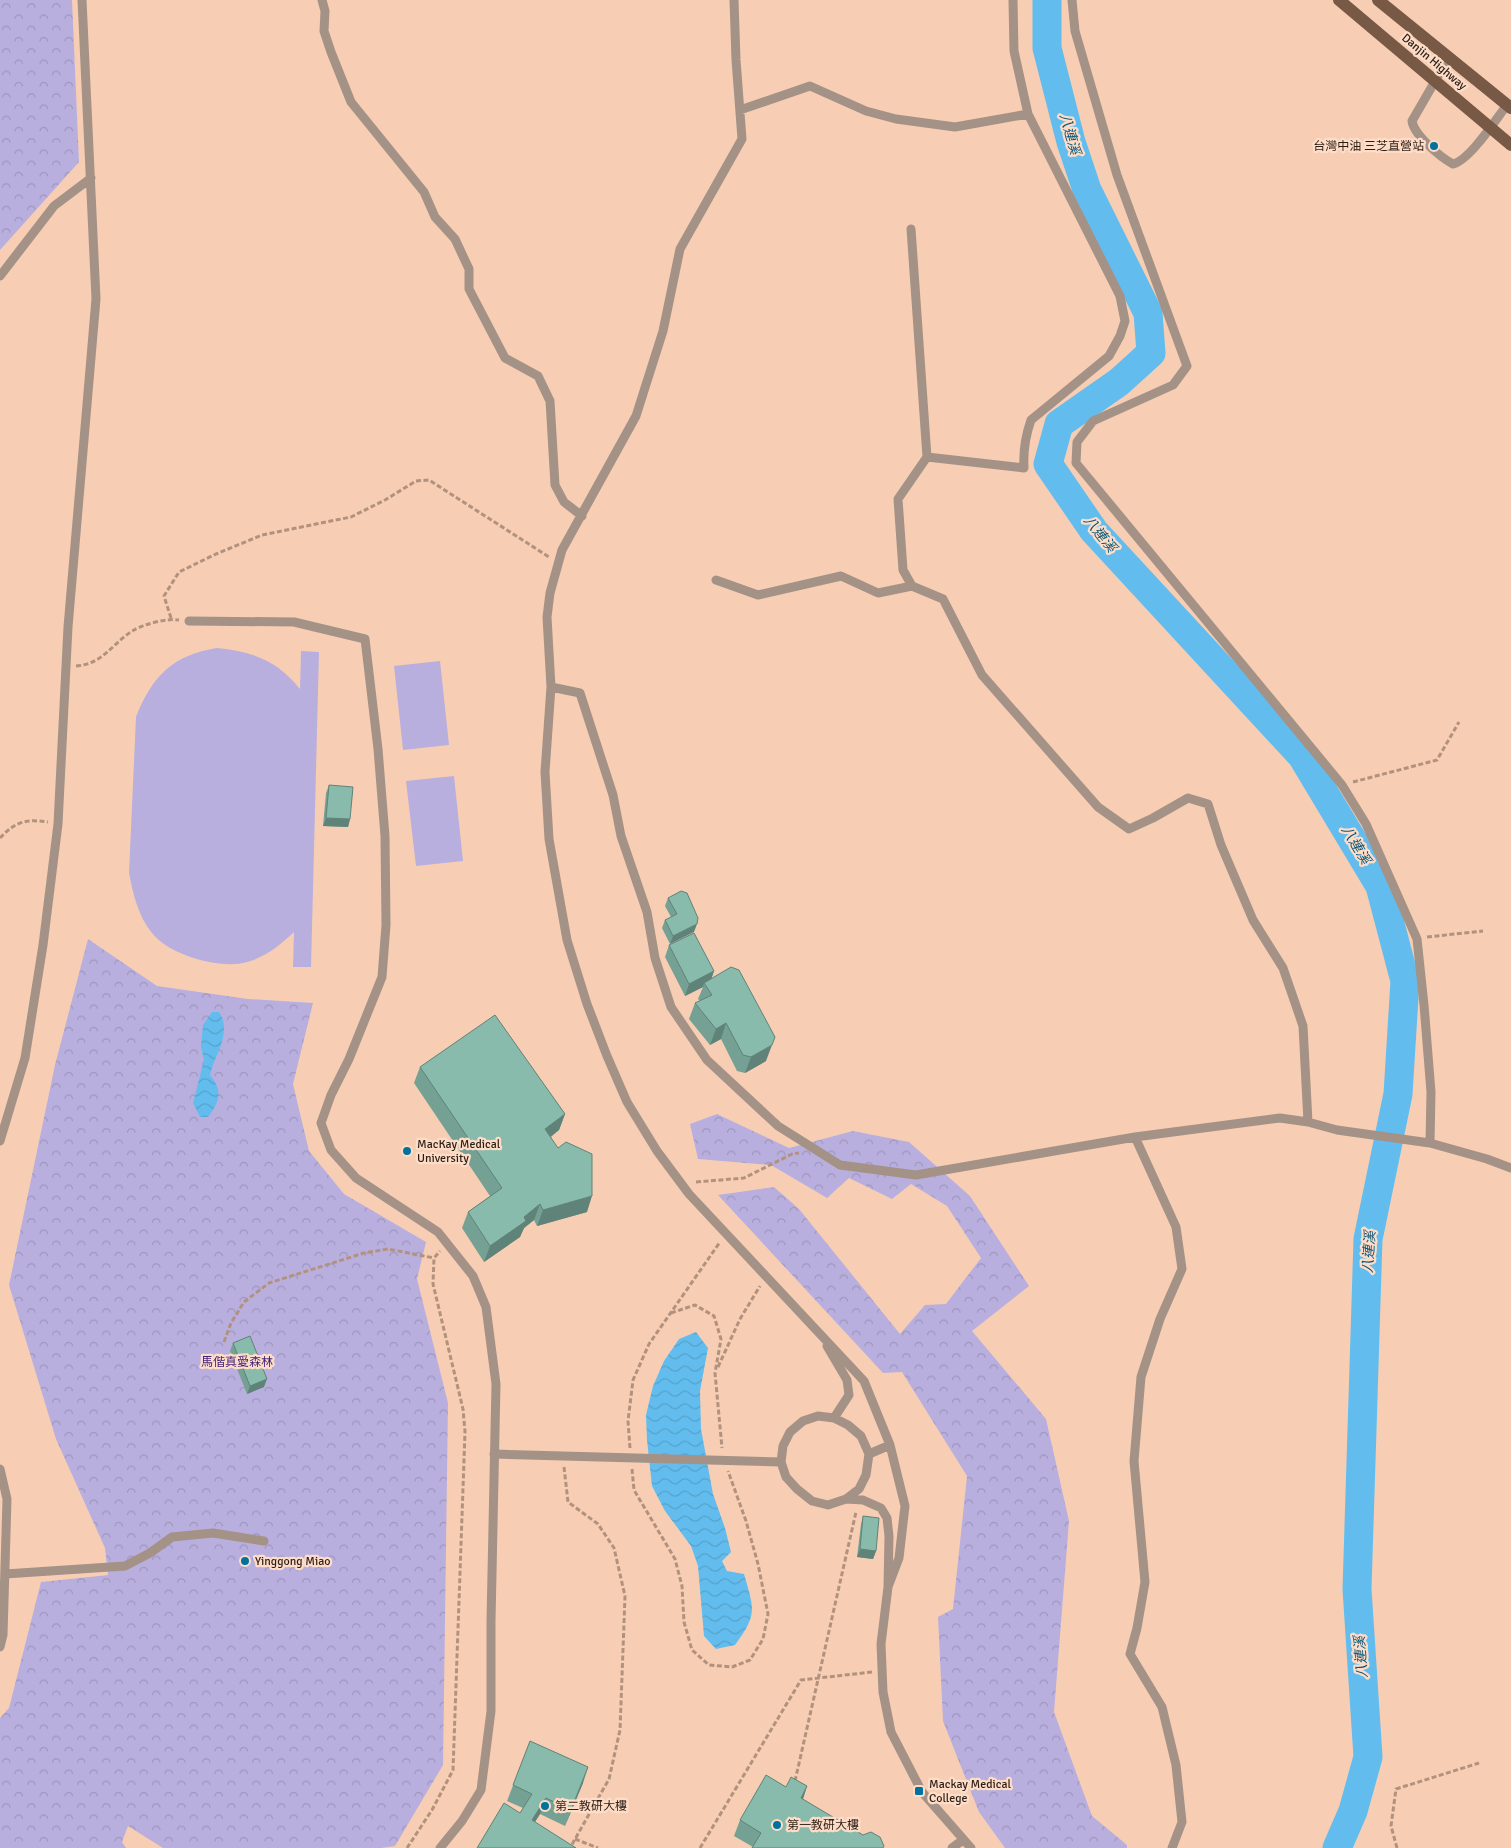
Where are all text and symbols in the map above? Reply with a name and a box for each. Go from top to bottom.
street label: Danjin Highway [1398,30,1470,94]
water label: 八連溪 [1056,111,1085,158]
place label: 台灣中油 三芝直營站 [1313,139,1424,154]
marker: 台灣中油 三芝直營站 [1428,140,1440,152]
water label: 八連溪 [1080,512,1121,557]
water label: 八連溪 [1338,823,1375,869]
place label: MacKay Medical University [417,1137,501,1166]
marker: MacKay Medical University [401,1145,413,1157]
water label: 八連溪 [1359,1228,1379,1274]
park label: 馬偕真愛森林 [201,1355,273,1370]
place label: Yinggong Miao [255,1554,331,1569]
marker: Yinggong Miao [239,1555,251,1567]
water label: 八連溪 [1351,1633,1371,1679]
place label: Mackay Medical College [929,1777,1012,1806]
marker: Mackay Medical College [913,1785,925,1797]
place label: 第二教研大樓 [555,1799,627,1814]
marker: 第二教研大樓 [539,1800,551,1812]
place label: 第一教研大樓 [787,1818,859,1833]
marker: 第一教研大樓 [771,1819,783,1831]

